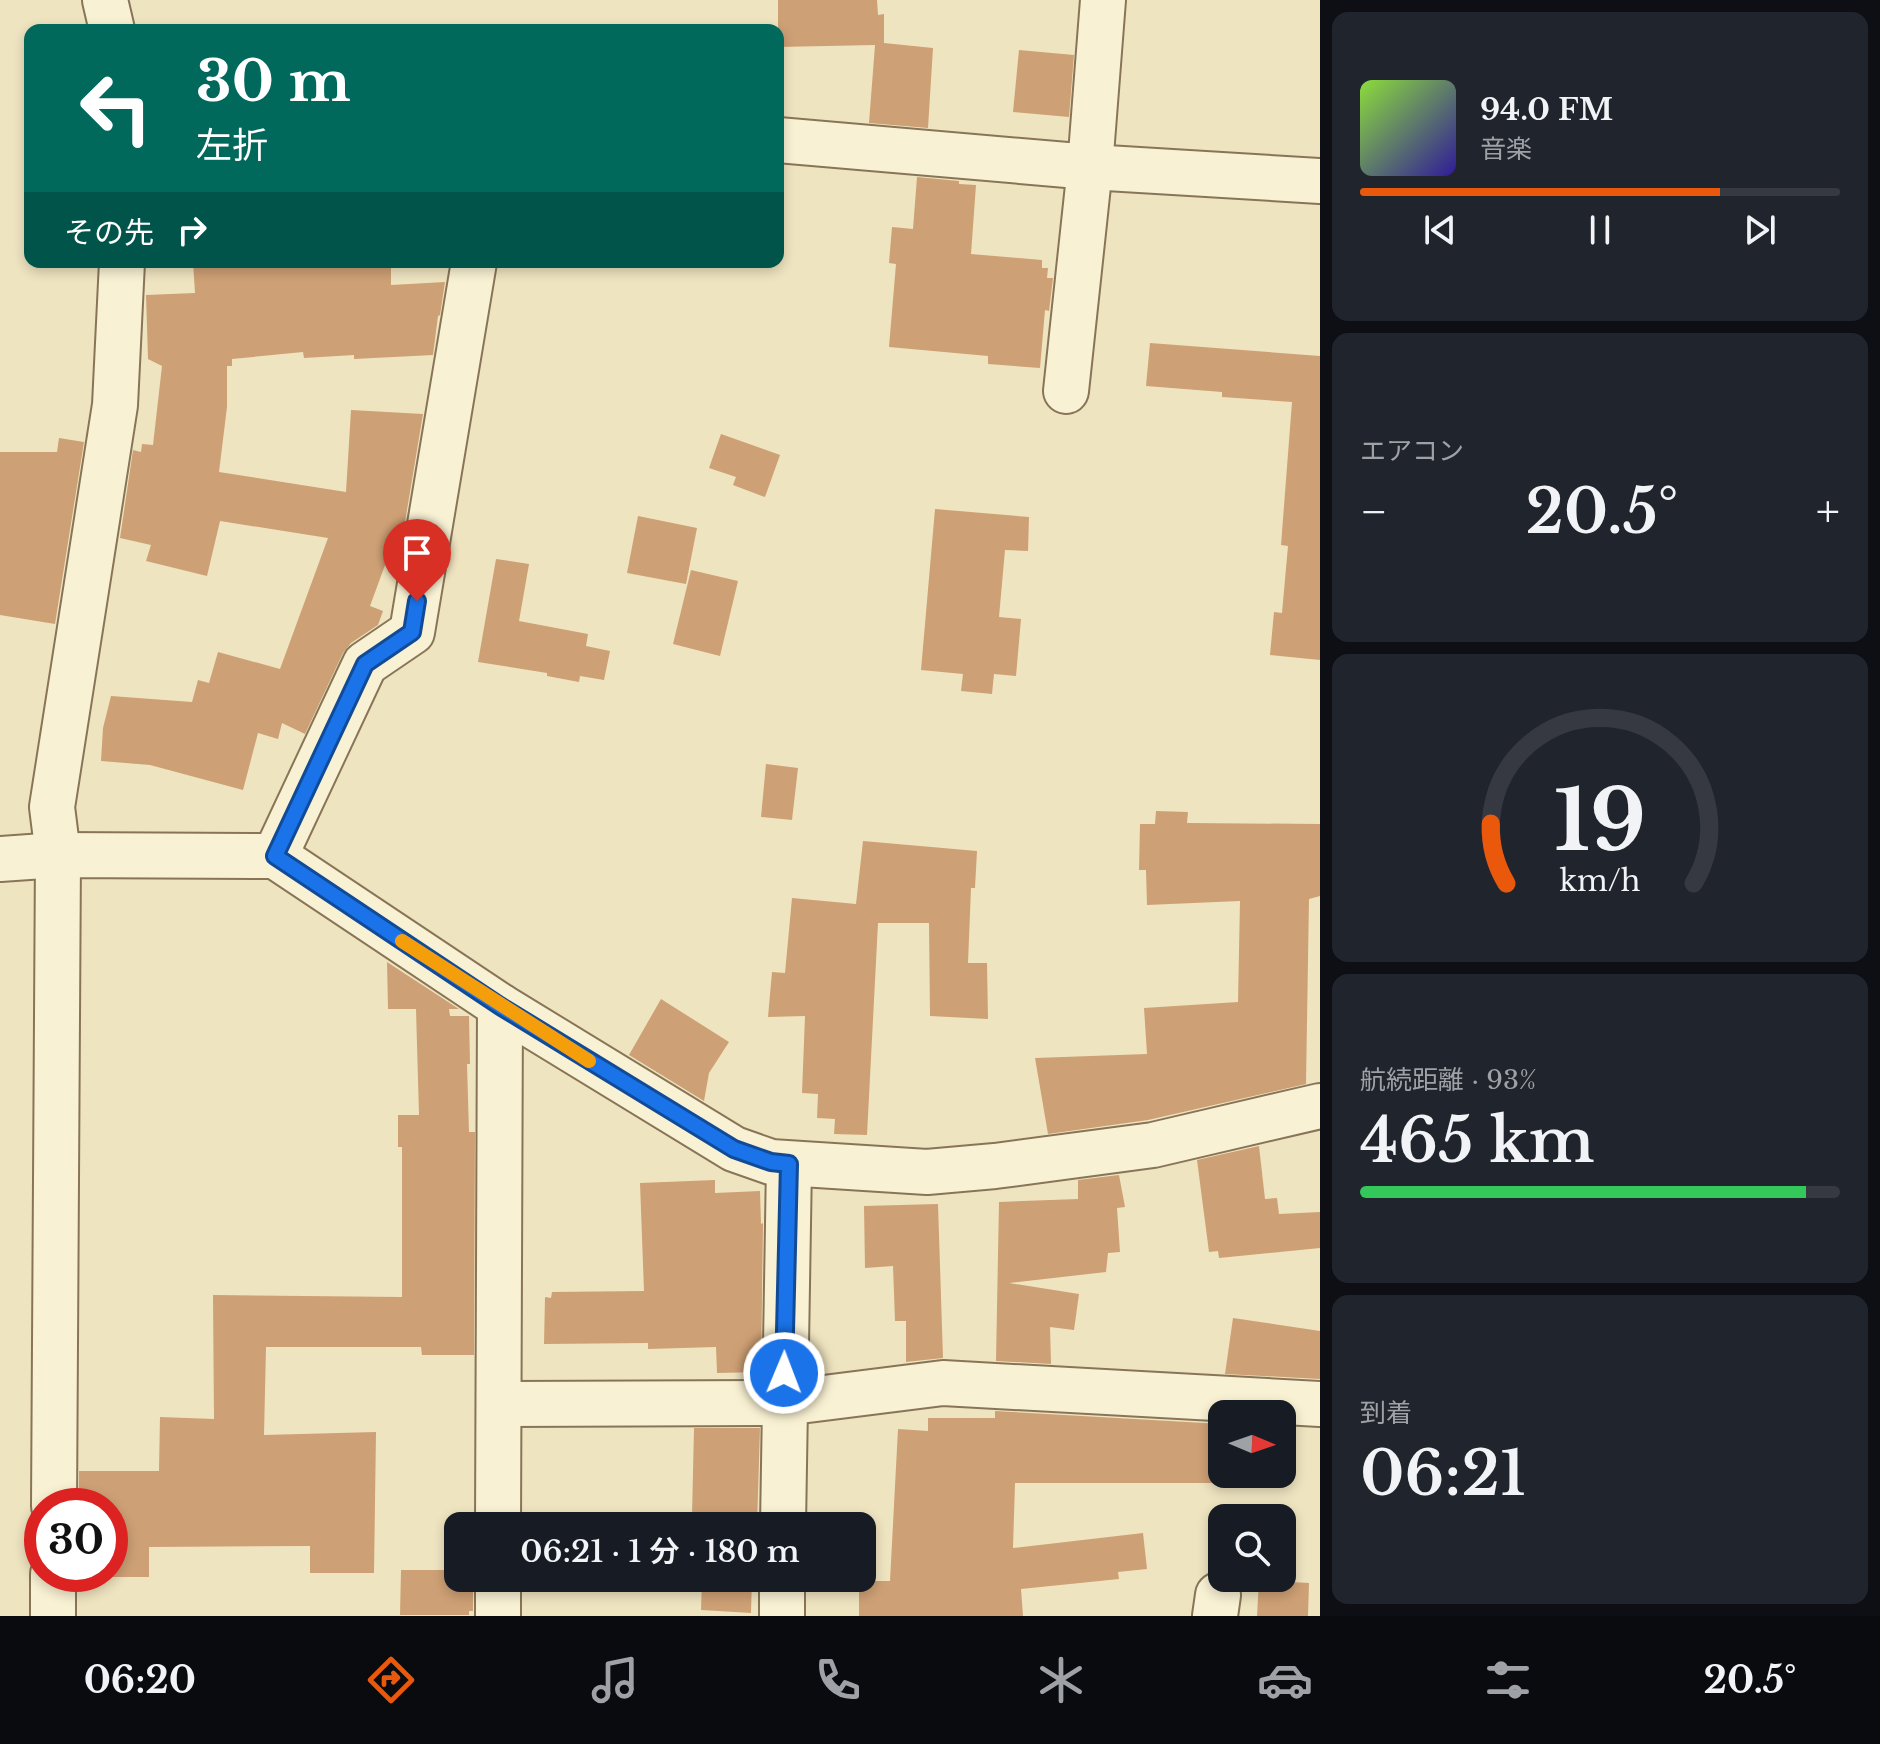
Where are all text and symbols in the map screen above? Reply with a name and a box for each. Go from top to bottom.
text: 30 m [196,47,351,116]
icon: left [64,56,168,160]
text: 94.0 FM [1480,91,1613,128]
text: 左折 [196,123,268,168]
text: 音楽 [1480,133,1532,165]
icon: right [170,208,214,252]
icon: previous [1418,208,1462,252]
icon: pause [1578,208,1622,252]
icon: next [1738,208,1782,252]
text: その先 [64,214,154,251]
text: エアコン [1360,435,1464,467]
text: 20.5° [1525,475,1678,549]
text: − [1360,484,1388,539]
text: + [1816,484,1840,539]
pin [383,519,451,601]
icon: arrive [395,531,439,575]
text: 19 [1554,769,1646,872]
text: km/h [1559,863,1641,899]
text: 航続距離 · 93% [1360,1064,1537,1096]
text: 465 km [1360,1104,1594,1178]
position arrow [742,1331,826,1415]
text: 到着 [1360,1397,1412,1429]
north arrow [1208,1400,1296,1488]
map controls [1208,1400,1296,1592]
text: 06:21 [1360,1437,1526,1511]
speed limit sign: 30 [24,1488,128,1592]
button: search [1208,1504,1296,1592]
text: 06:21 · 1 分 · 180 m [520,1533,800,1570]
icon: directions [363,1652,419,1708]
icon: music [587,1652,643,1708]
icon: phone [810,1652,866,1708]
icon: climate [1033,1652,1089,1708]
icon: car [1257,1652,1313,1708]
icon: filters [1480,1652,1536,1708]
text: 06:20 [84,1658,196,1703]
text: 20.5° [1704,1658,1796,1703]

